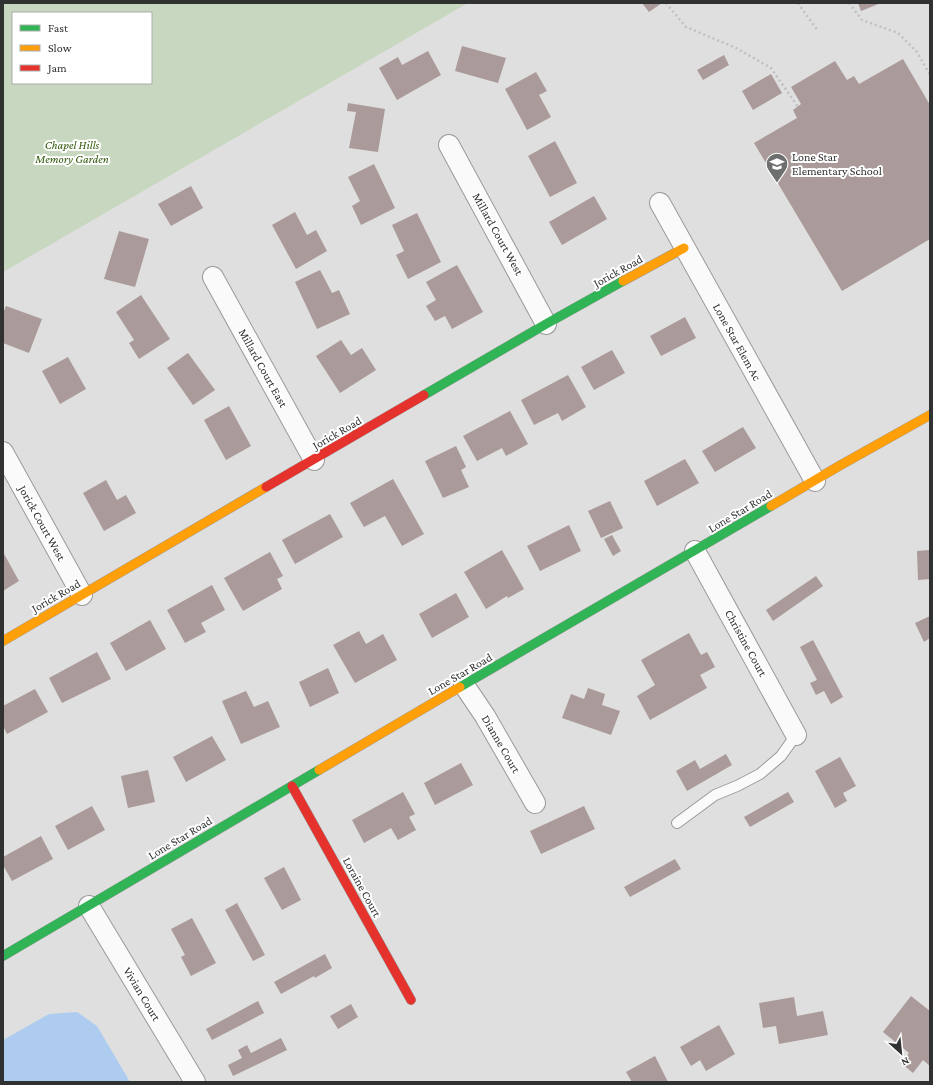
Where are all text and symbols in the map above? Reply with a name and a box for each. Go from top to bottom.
legend [12,12,152,84]
text: Fast [48,21,69,35]
text: Slow [48,41,72,55]
text: Jam [47,61,67,75]
park label: Chapel Hills Memory Garden [34,138,109,166]
place label: Lone Star Elementary School [792,150,882,178]
school or university icon: Lone Star Elementary School [764,151,790,184]
street label: Millard Court West [470,190,527,278]
street label: Jorick Road [590,251,646,291]
street label: Lone Star Elem Ac [710,301,764,383]
street label: Millard Court East [236,326,291,411]
street label: Jorick Road [309,413,365,453]
street label: Jorick Court West [15,482,69,564]
street label: Lone Star Road [706,486,775,536]
street label: Jorick Road [28,576,84,616]
street label: Christine Court [722,607,771,680]
street label: Lone Star Road [425,650,495,698]
street label: Dianne Court [479,712,524,776]
street label: Lone Star Road [146,813,215,863]
street label: Loraine Court [340,855,385,920]
street label: Vivian Court [120,965,164,1024]
north arrow [881,1033,921,1073]
text: N [899,1055,912,1069]

